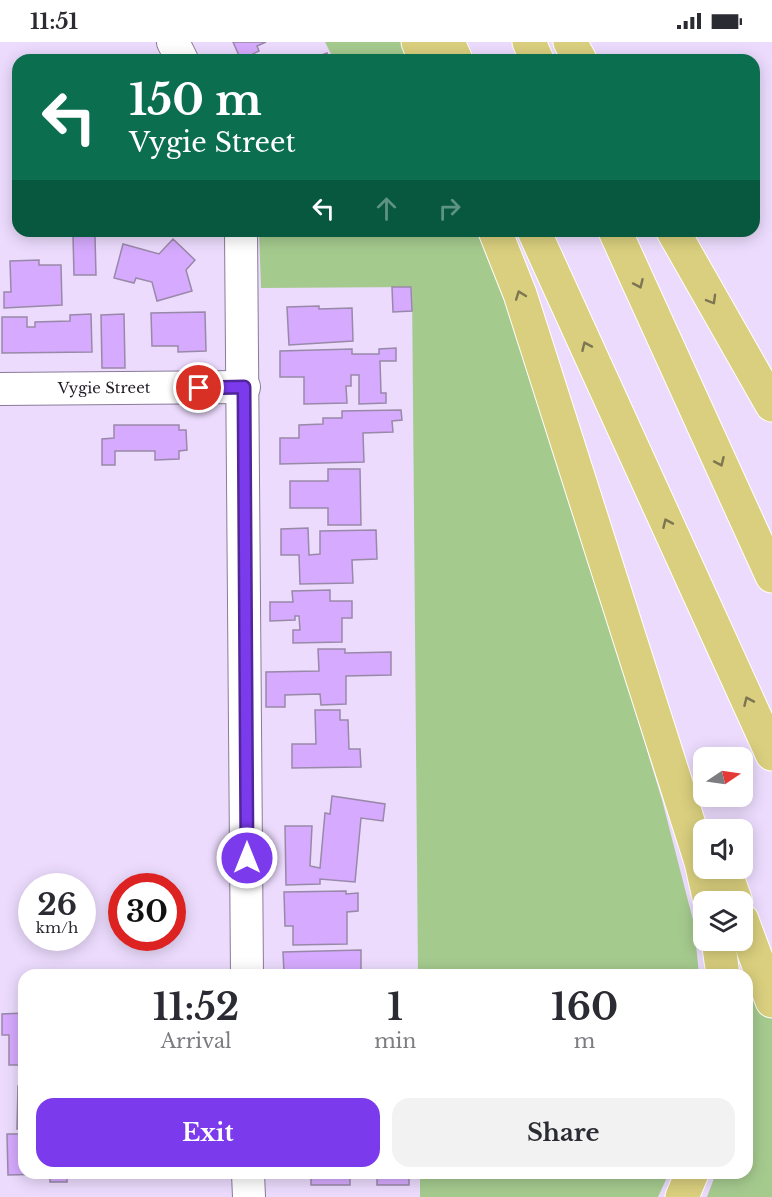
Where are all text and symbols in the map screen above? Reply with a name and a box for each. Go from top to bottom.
text: 11:51 [30,8,78,35]
text: 150 m [129,74,262,126]
icon: left [30,78,108,156]
text: Vygie Street [129,126,296,159]
icon: left [307,192,340,225]
icon: ahead [370,192,403,225]
icon: right [433,192,466,225]
one-way arrow [632,278,644,289]
one-way arrow [514,290,527,301]
one-way arrow [705,294,716,304]
one-way arrow [581,341,593,352]
pin [173,362,224,413]
icon: arrive [182,371,215,404]
street label: Vygie Street [57,378,151,398]
one-way arrow [713,455,725,466]
one-way arrow [662,519,674,530]
one-way arrow [743,696,755,707]
north arrow [693,747,753,807]
map controls [693,747,753,951]
button: sound [693,819,753,879]
position arrow [215,826,279,890]
speed limit sign: 30 [108,873,186,951]
text: 26 [37,886,77,923]
button: layers [693,891,753,951]
text: km/h [36,918,78,937]
text: 11:52 [153,985,239,1030]
text: 1 [387,985,403,1030]
text: 160 [551,985,618,1030]
text: Arrival [161,1029,231,1053]
text: min [374,1029,416,1053]
text: m [574,1029,595,1053]
button: Exit [36,1098,380,1167]
button: Share [392,1098,735,1167]

